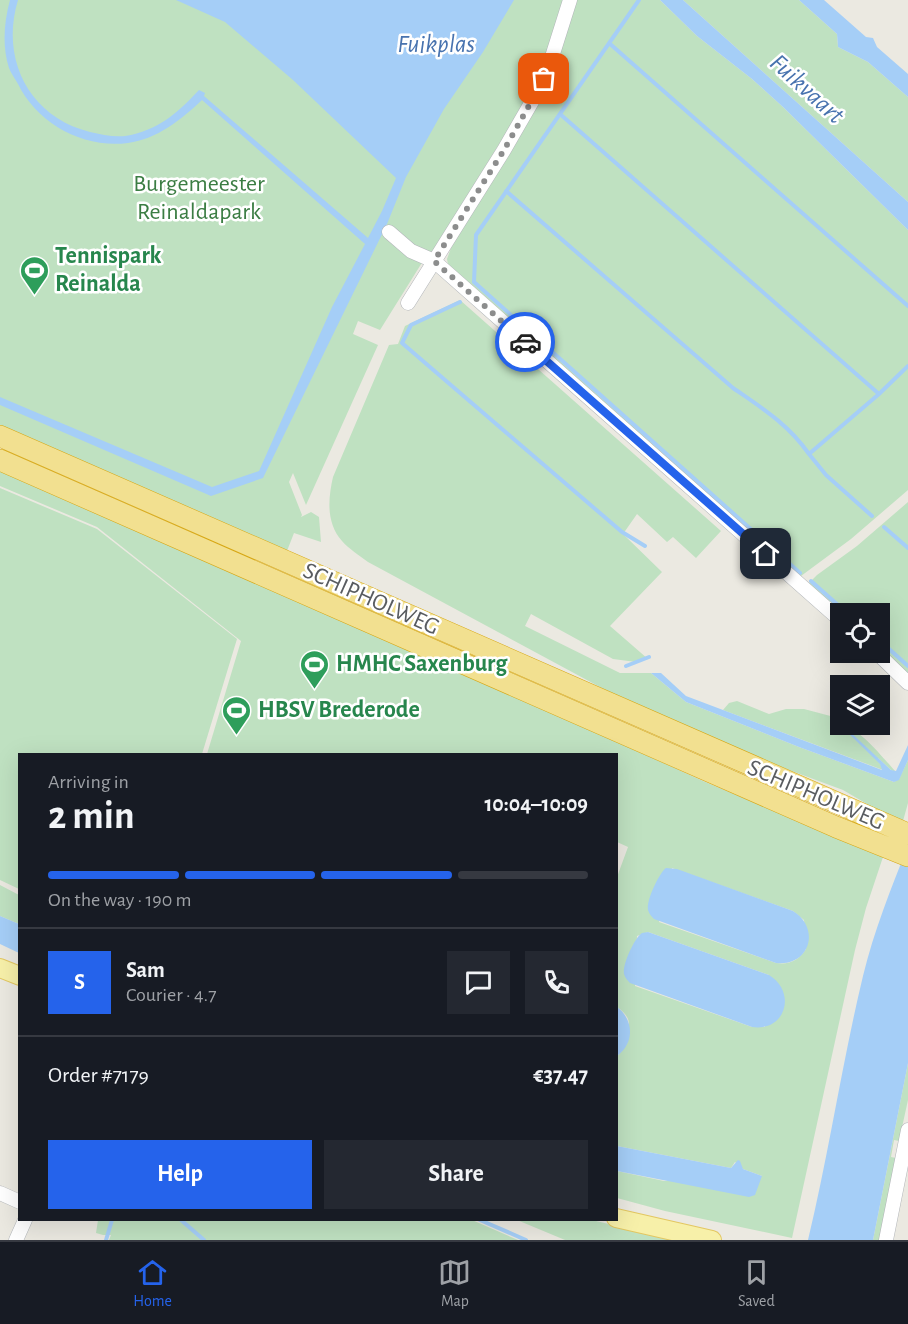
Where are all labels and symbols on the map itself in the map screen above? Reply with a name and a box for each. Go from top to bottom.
water label: Fuikplas [397,31,475,57]
water label: Fuikvaart [765,49,849,129]
pin [518,53,569,104]
park label: Burgemeester Reinaldapark [133,172,265,224]
place label: Tennispark Reinalda [55,244,162,296]
sports icon: Tennispark Reinalda [18,254,50,296]
courier [495,312,555,372]
pin [740,528,791,579]
street label: SCHIPHOLWEG [299,558,443,640]
sports icon: HMHC Saxenburg [299,648,331,690]
place label: HMHC Saxenburg [336,652,508,676]
sports icon: HBSV Brederode [221,694,253,736]
place label: HBSV Brederode [258,698,420,722]
street label: SCHIPHOLWEG [744,755,888,835]

